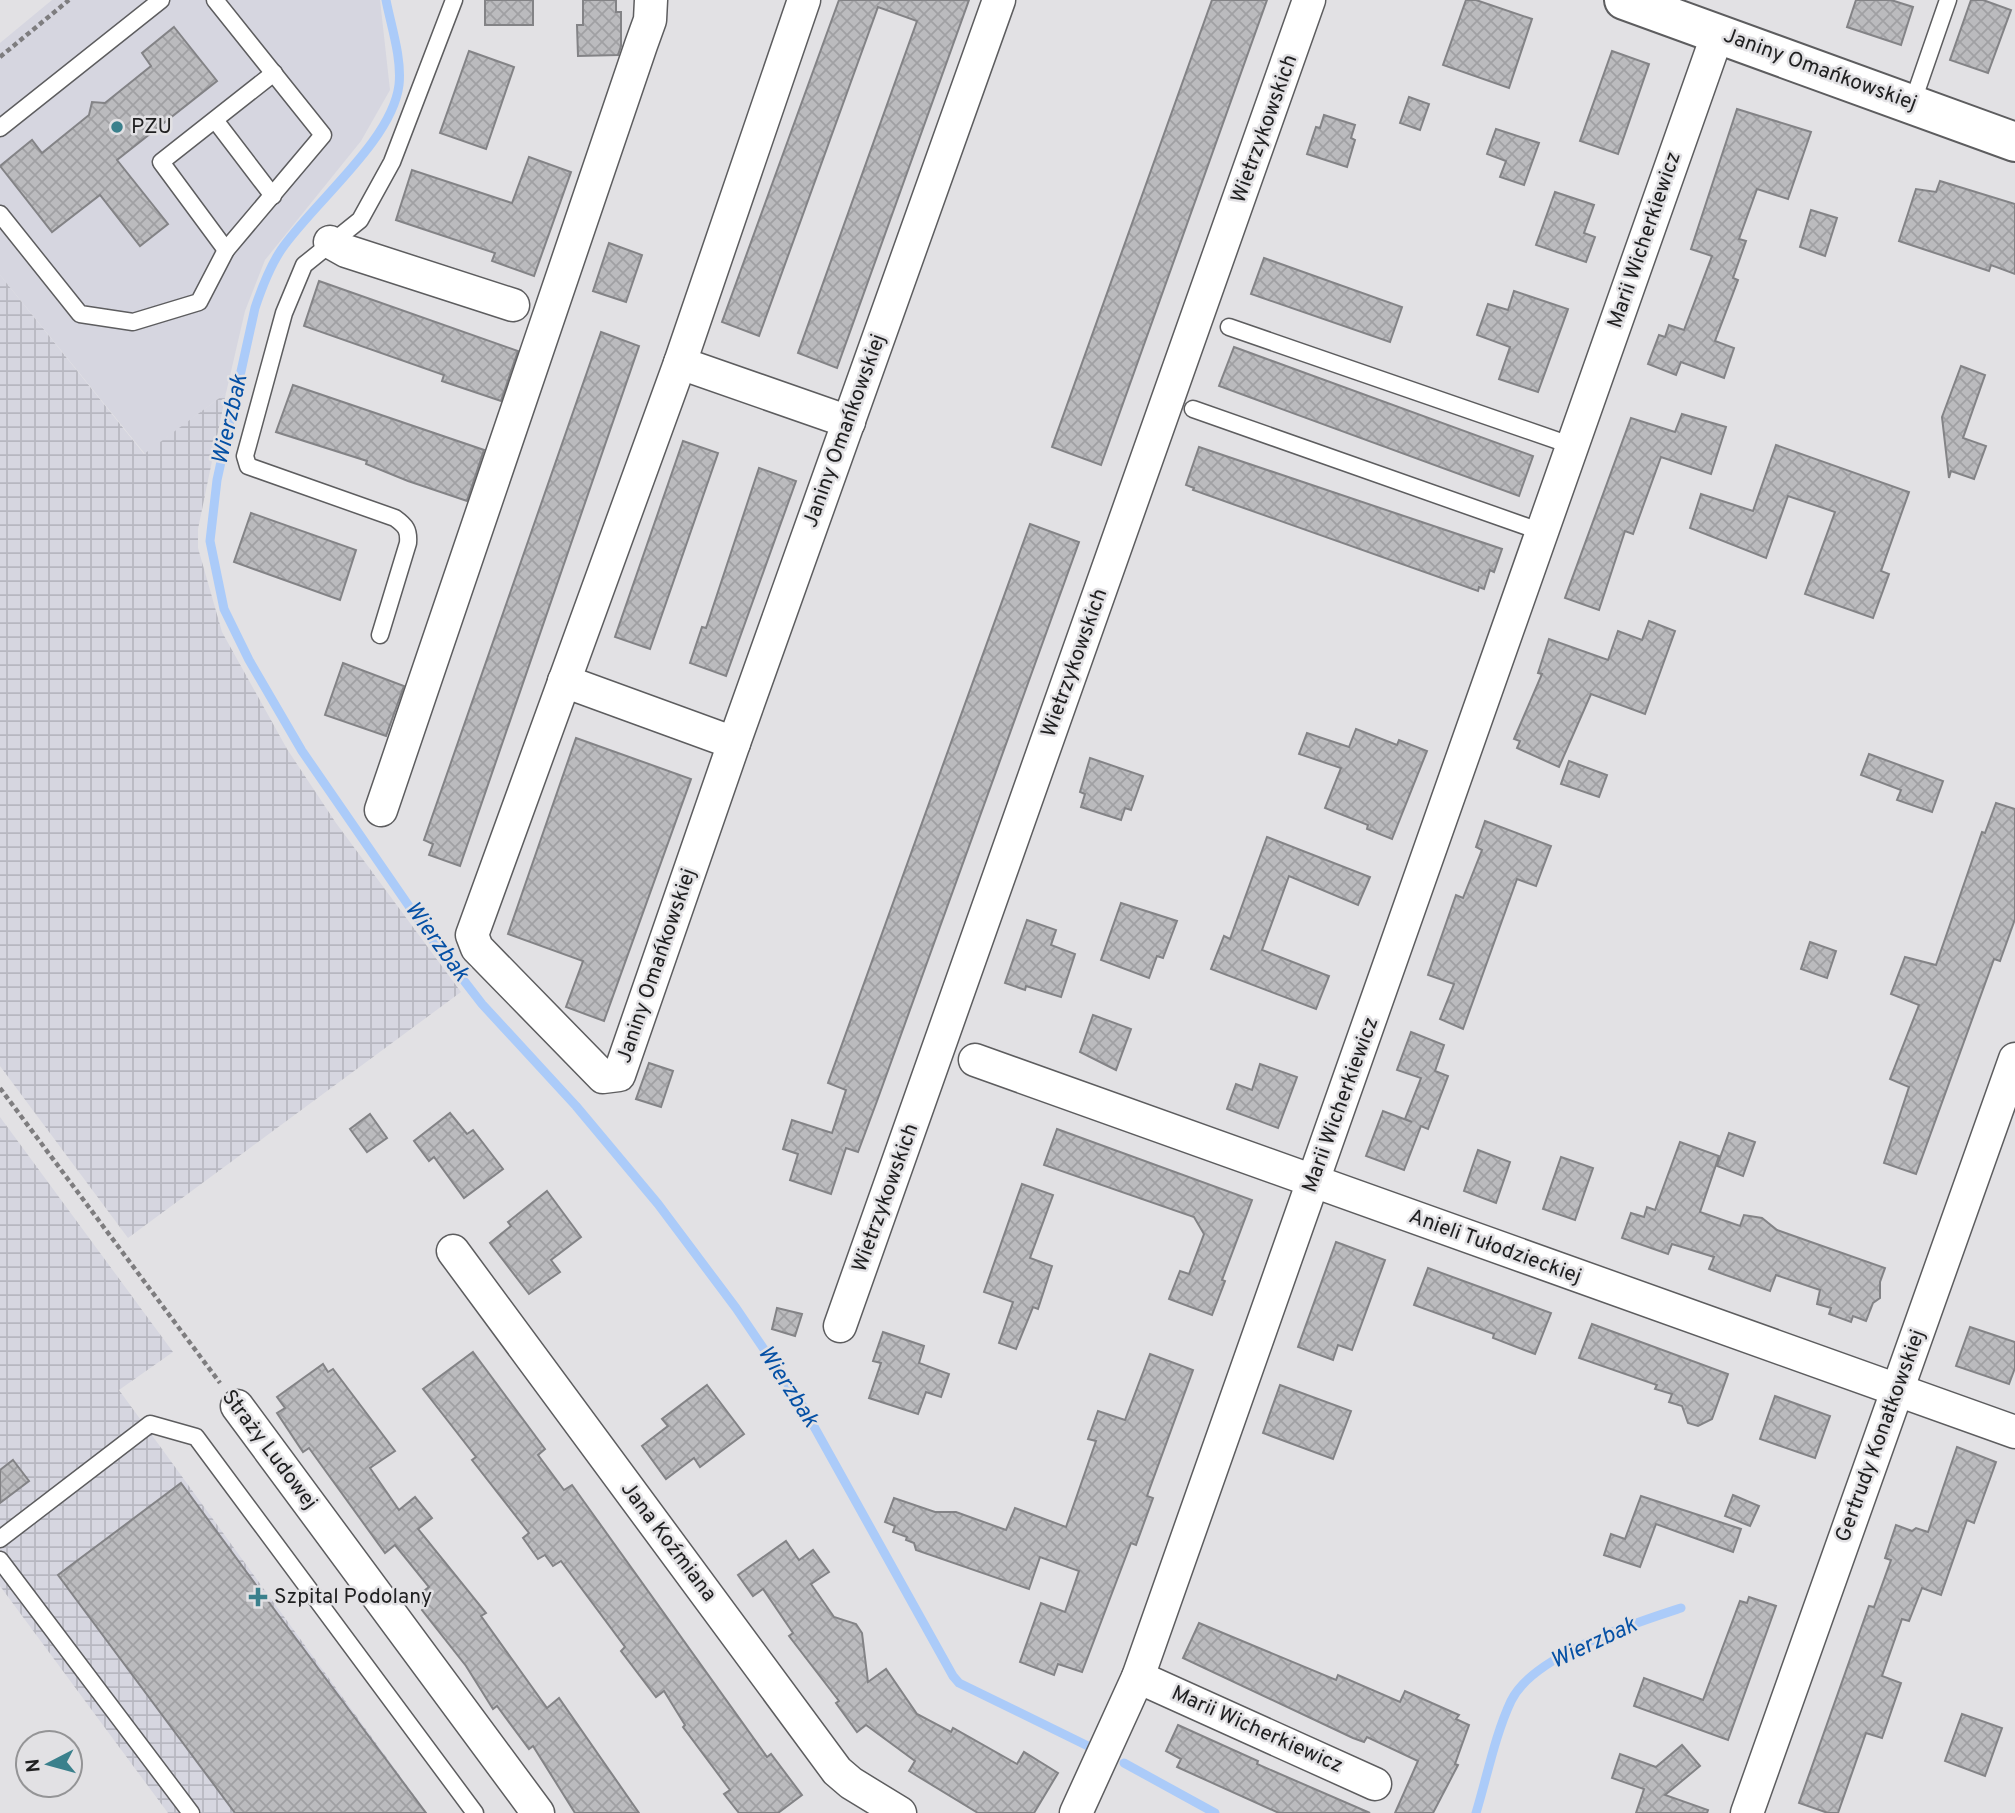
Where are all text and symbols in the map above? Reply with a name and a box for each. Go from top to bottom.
street label: Janiny Omańkowskiej [1719,22,1921,118]
street label: Wietrzykowskich [1226,51,1304,207]
place label: PZU [131,114,172,141]
marker: PZU [109,119,125,135]
street label: Marii Wicherkiewicz [1602,148,1688,332]
street label: Janiny Omańkowskiej [797,330,893,532]
water label: Wierzbak [207,372,256,468]
street label: Wietrzykowskich [1036,585,1114,741]
street label: Janiny Omańkowskiej [611,865,703,1067]
water label: Wierzbak [397,896,475,988]
street label: Marii Wicherkiewicz [1297,1014,1385,1196]
street label: Wietrzykowskich [847,1120,925,1276]
street label: Anieli Tułodzieckiej [1405,1203,1585,1291]
street label: Gertrudy Konatkowskiej [1830,1326,1932,1546]
water label: Wierzbak [750,1341,824,1434]
street label: Straży Ludowej [215,1385,323,1515]
street label: Jana Koźmiana [614,1477,722,1607]
place label: Szpital Podolany [274,1584,432,1611]
marker: Szpital Podolany [248,1587,268,1607]
water label: Wierzbak [1546,1611,1642,1677]
street label: Marii Wicherkiewicz [1167,1680,1347,1780]
north arrow [14,1729,84,1799]
text: N [21,1758,47,1774]

